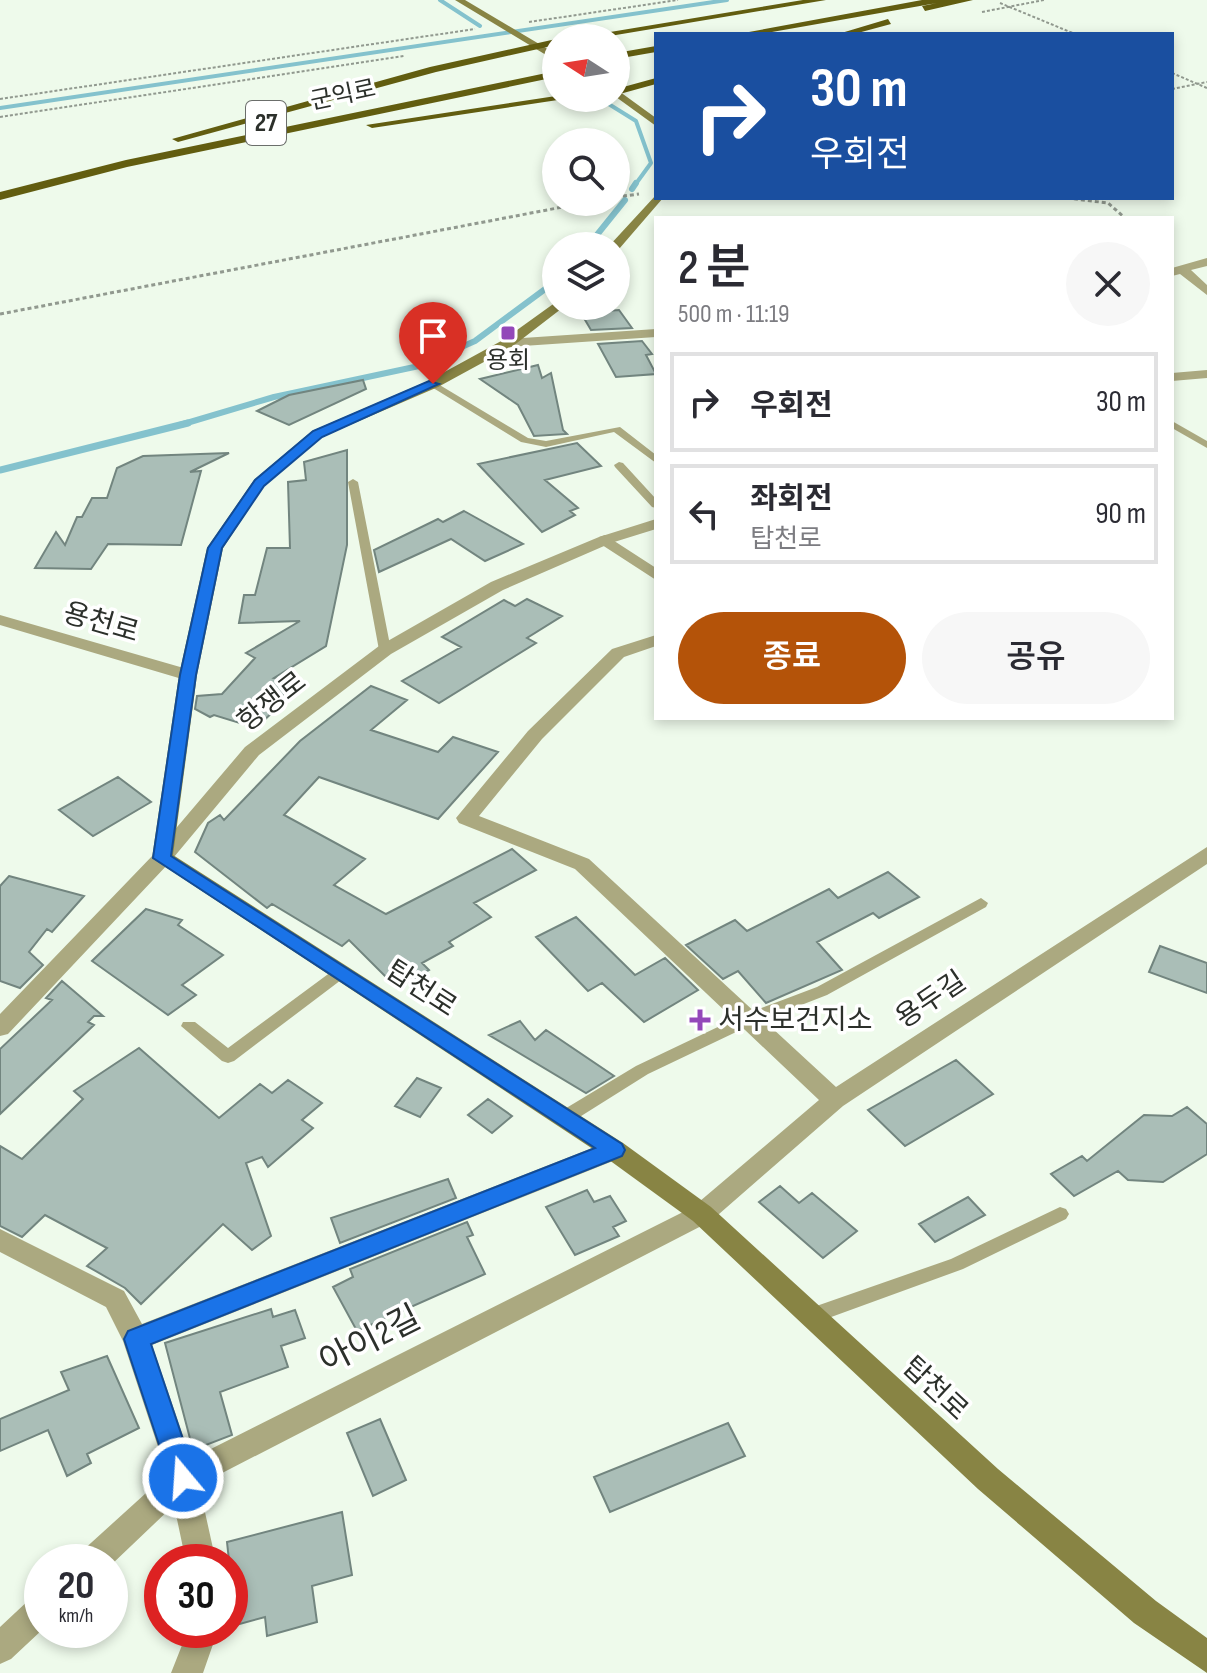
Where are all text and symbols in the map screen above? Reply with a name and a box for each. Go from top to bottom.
north arrow [542,24,630,112]
map controls [542,24,630,320]
text: 30 m [810,56,908,123]
icon: right [678,64,782,168]
street label: 군익로 [308,74,378,116]
road number: 27 [246,101,286,145]
button: search [542,128,630,216]
text: 우회전 [810,134,909,177]
button: layers [542,232,630,320]
text: 2 분 [678,240,750,297]
button: close [1066,242,1150,326]
text: 500 m · 11:19 [678,299,790,330]
pin [399,302,467,384]
icon: arrive [411,314,455,358]
marker: 용회 [499,324,517,342]
place label: 용회 [486,346,530,375]
icon: right [682,380,726,424]
text: 30 m [1096,384,1146,420]
text: 우회전 [750,388,833,424]
text: 좌회전 [750,481,833,517]
icon: left [682,492,726,536]
text: 90 m [1095,496,1146,532]
text: 탑천로 [750,524,822,555]
street label: 용천로 [59,596,143,650]
button: 종료 [678,612,906,704]
button: 공유 [922,612,1150,704]
street label: 항쟁로 [231,665,313,739]
street label: 탑천로 [380,954,462,1024]
street label: 용두길 [890,965,972,1035]
place label: 서수보건지소 [718,1004,873,1037]
marker: 서수보건지소 [689,1009,711,1031]
street label: 아이2길 [313,1297,427,1383]
street label: 탑천로 [895,1351,975,1427]
position arrow [141,1436,225,1520]
speed limit sign: 30 [144,1544,248,1648]
text: 20 [58,1562,94,1610]
text: km/h [59,1604,93,1628]

